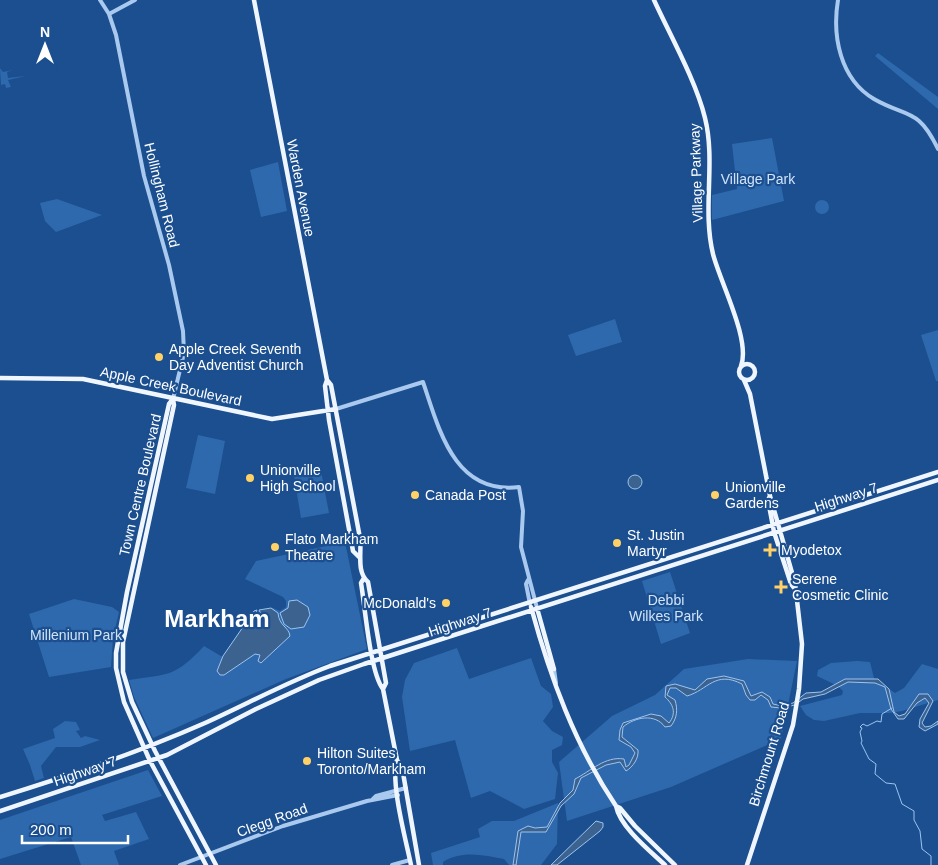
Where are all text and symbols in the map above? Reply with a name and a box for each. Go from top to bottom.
north arrow [20,20,70,70]
text: N [40,24,50,40]
street label: Village Parkway [686,123,706,223]
street label: Warden Avenue [284,138,318,238]
street label: Hollingham Road [141,141,183,249]
park label: Village Park [721,171,796,187]
place label: Apple Creek Seventh Day Adventist Church [169,341,304,373]
marker: Apple Creek Seventh Day Adventist Church [153,351,165,363]
street label: Apple Creek Boulevard [99,363,243,409]
street label: Town Centre Boulevard [116,412,164,558]
place label: Unionville High School [260,462,336,494]
marker: Unionville High School [244,472,256,484]
place label: Unionville Gardens [725,479,786,511]
street label: Highway 7 [812,479,880,515]
place label: Canada Post [425,487,506,503]
marker: Canada Post [409,489,421,501]
marker: Unionville Gardens [709,489,721,501]
place label: St. Justin Martyr [627,527,685,559]
place label: Flato Markham Theatre [285,531,378,563]
marker: St. Justin Martyr [611,537,623,549]
marker: Flato Markham Theatre [269,541,281,553]
place label: Myodetox [781,542,842,558]
marker: Myodetox [763,543,777,557]
place label: Serene Cosmetic Clinic [792,571,888,603]
marker: Serene Cosmetic Clinic [774,580,788,594]
park label: Debbi Wilkes Park [629,592,704,624]
place label: McDonald's [363,595,436,611]
marker: McDonald's [440,597,452,609]
street label: Highway 7 [426,604,494,640]
district label: Markham [164,605,270,632]
park label: Millenium Park [30,627,123,643]
street label: Birchmount Road [746,700,792,808]
place label: Hilton Suites Toronto/Markham [317,745,426,777]
street label: Highway 7 [51,753,119,789]
marker: Hilton Suites Toronto/Markham [301,755,313,767]
street label: Clegg Road [235,800,309,840]
scale bar [22,812,129,844]
text: 200 m [30,821,72,838]

